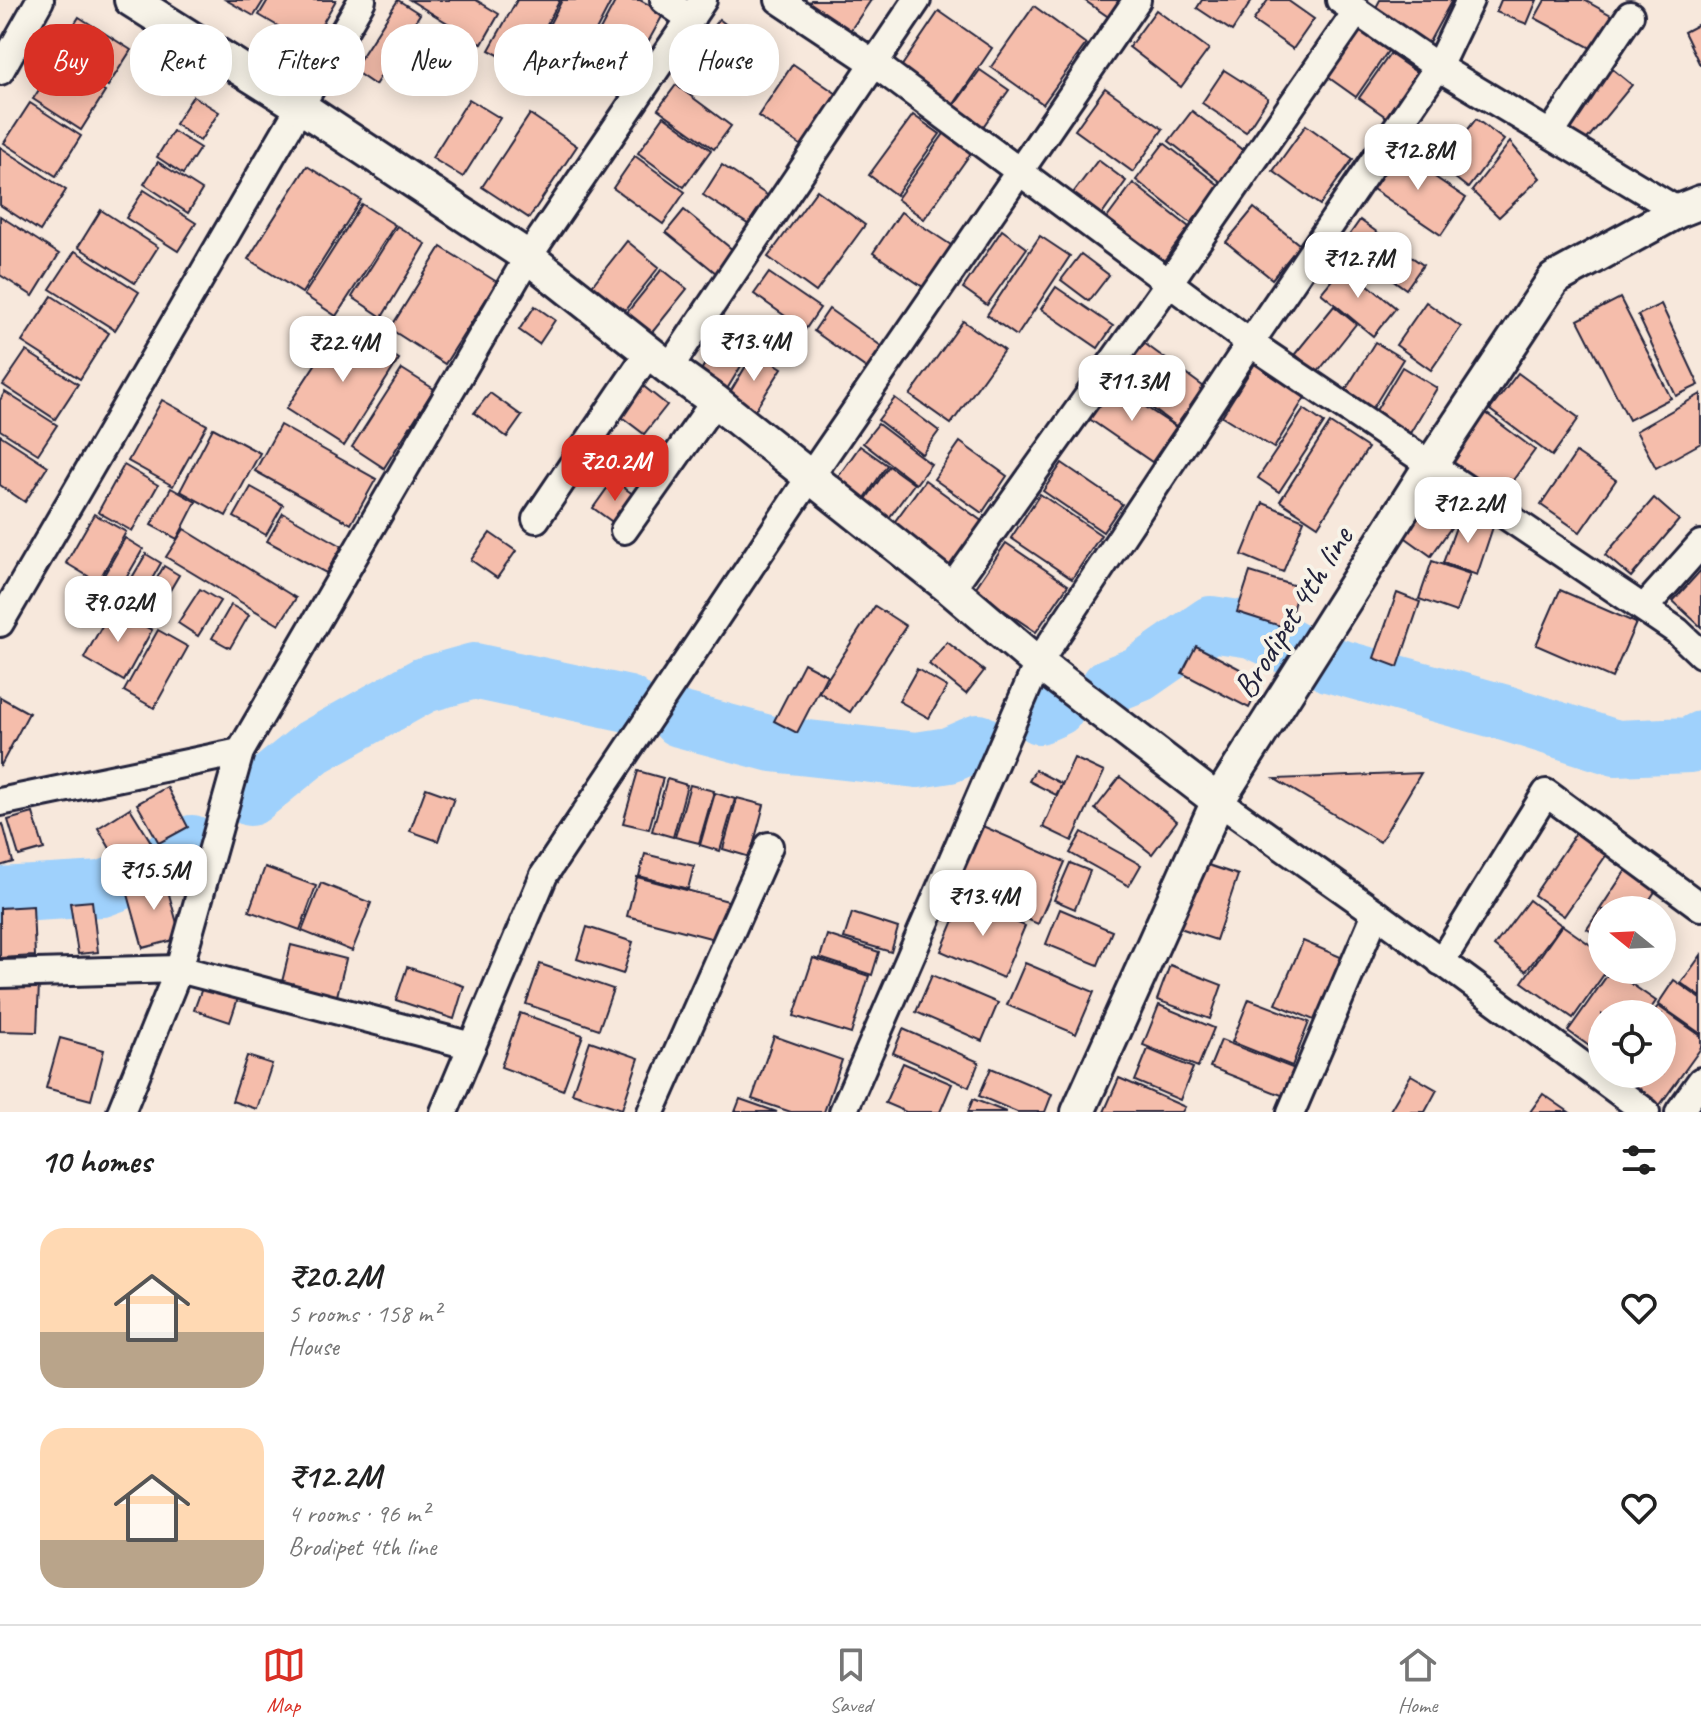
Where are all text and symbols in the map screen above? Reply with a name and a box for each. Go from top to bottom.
chip: Buy [24,24,114,96]
chip: Rent [130,24,232,96]
chip: Filters [248,24,365,96]
chip: New [381,24,478,96]
chip: Apartment [494,24,653,96]
chip: House [669,24,779,96]
pin: ₹12.8M [1353,124,1483,192]
text: ₹12.8M [1383,133,1453,166]
pin: ₹12.7M [1293,232,1423,300]
text: ₹12.7M [1323,241,1393,274]
pin: ₹13.4M [689,315,819,383]
pin: ₹22.4M [278,316,408,384]
text: ₹13.4M [719,324,789,357]
text: ₹22.4M [308,325,378,358]
pin: ₹11.3M [1067,355,1197,423]
text: ₹11.3M [1097,364,1167,397]
pin: ₹20.2M [550,435,680,503]
text: ₹20.2M [580,444,650,477]
pin: ₹12.2M [1403,477,1533,545]
text: ₹12.2M [1433,486,1503,519]
street label: Brodipet 4th line [1223,517,1363,706]
pin: ₹9.02M [53,576,183,644]
text: ₹9.02M [83,585,153,618]
pin: ₹15.5M [89,844,219,912]
text: ₹15.5M [119,853,189,886]
pin: ₹13.4M [918,870,1048,938]
text: ₹13.4M [948,879,1018,912]
north arrow [1588,896,1676,984]
map controls [1588,896,1676,1088]
button: locate [1588,1000,1676,1088]
icon: filters [1617,1138,1661,1182]
text: 10 homes [40,1139,151,1182]
text: ₹20.2M [288,1254,381,1297]
icon: home [104,1260,200,1356]
icon: heart [1617,1286,1661,1330]
text: 5 rooms · 158 m² [288,1297,440,1330]
text: House [288,1330,339,1363]
text: ₹12.2M [288,1454,381,1497]
icon: home [104,1460,200,1556]
icon: heart [1617,1486,1661,1530]
text: 4 rooms · 96 m² [288,1497,429,1530]
text: Brodipet 4th line [288,1530,436,1563]
tab: Map [262,1643,306,1719]
tab: Saved [829,1643,873,1719]
tab: Home [1396,1643,1440,1719]

